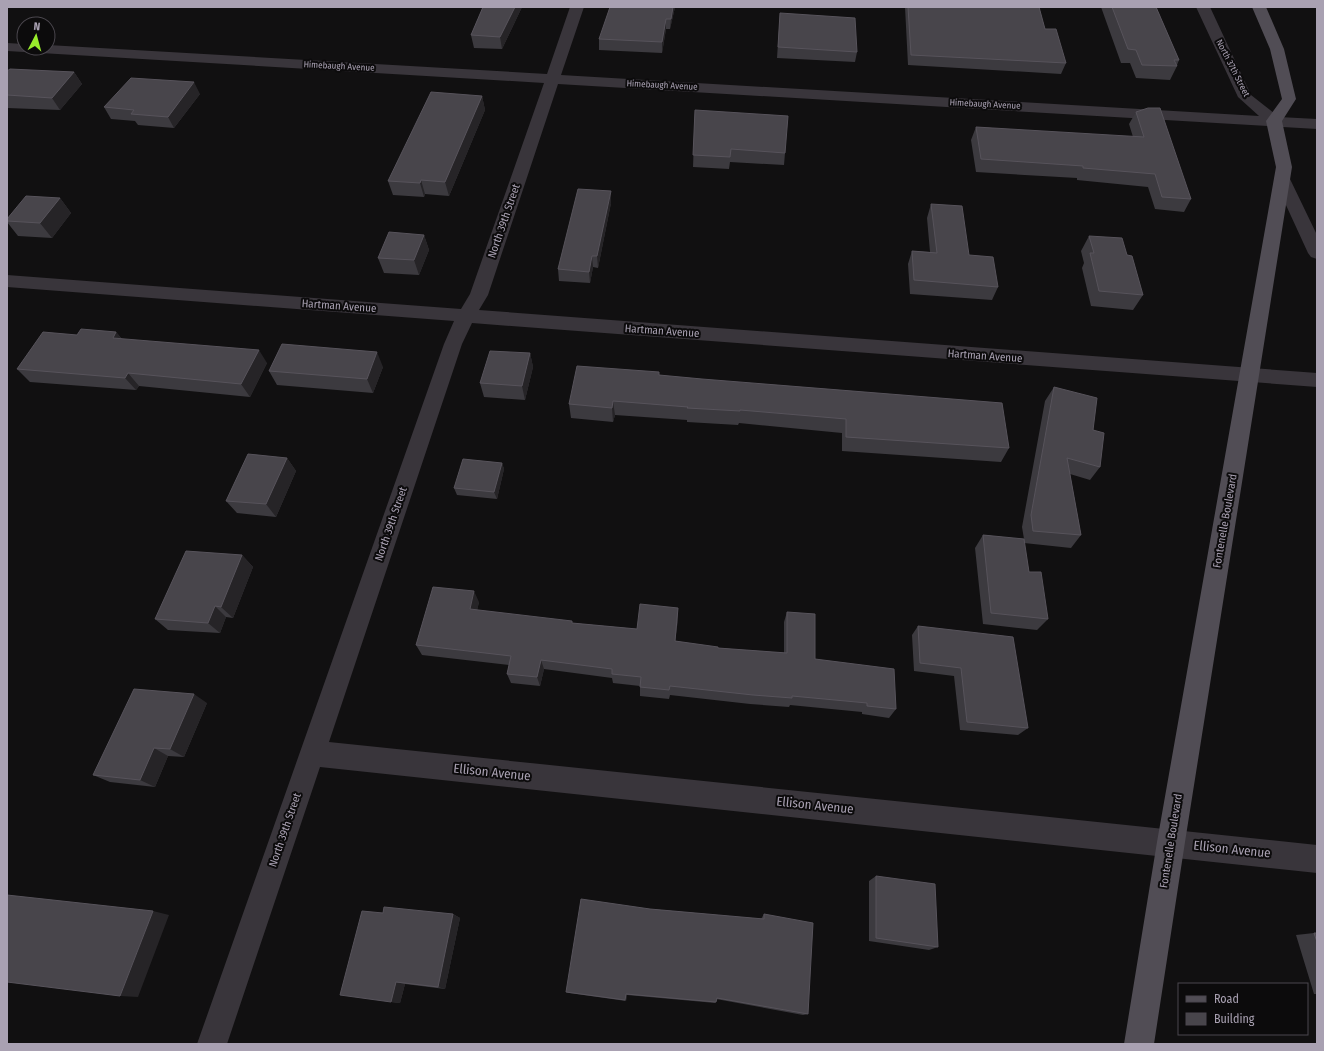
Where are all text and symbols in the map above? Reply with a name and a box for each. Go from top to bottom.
north arrow [16,16,56,56]
text: N [33,20,41,33]
street label: North 37th Street [1214,38,1252,98]
street label: Himebaugh Avenue [303,59,375,73]
street label: Himebaugh Avenue [626,78,698,92]
street label: Himebaugh Avenue [949,97,1021,111]
street label: North 39th Street [485,182,523,260]
street label: Hartman Avenue [301,297,377,315]
street label: Hartman Avenue [624,322,700,340]
street label: Hartman Avenue [947,347,1023,365]
street label: Fontenelle Boulevard [1210,473,1240,569]
street label: North 39th Street [372,485,410,563]
street label: Ellison Avenue [453,760,531,784]
street label: North 39th Street [266,791,304,869]
street label: Ellison Avenue [776,793,854,817]
street label: Fontenelle Boulevard [1157,793,1185,889]
street label: Ellison Avenue [1193,837,1271,861]
legend [1178,983,1308,1035]
text: Road [1214,992,1239,1006]
text: Building [1214,1012,1255,1026]

